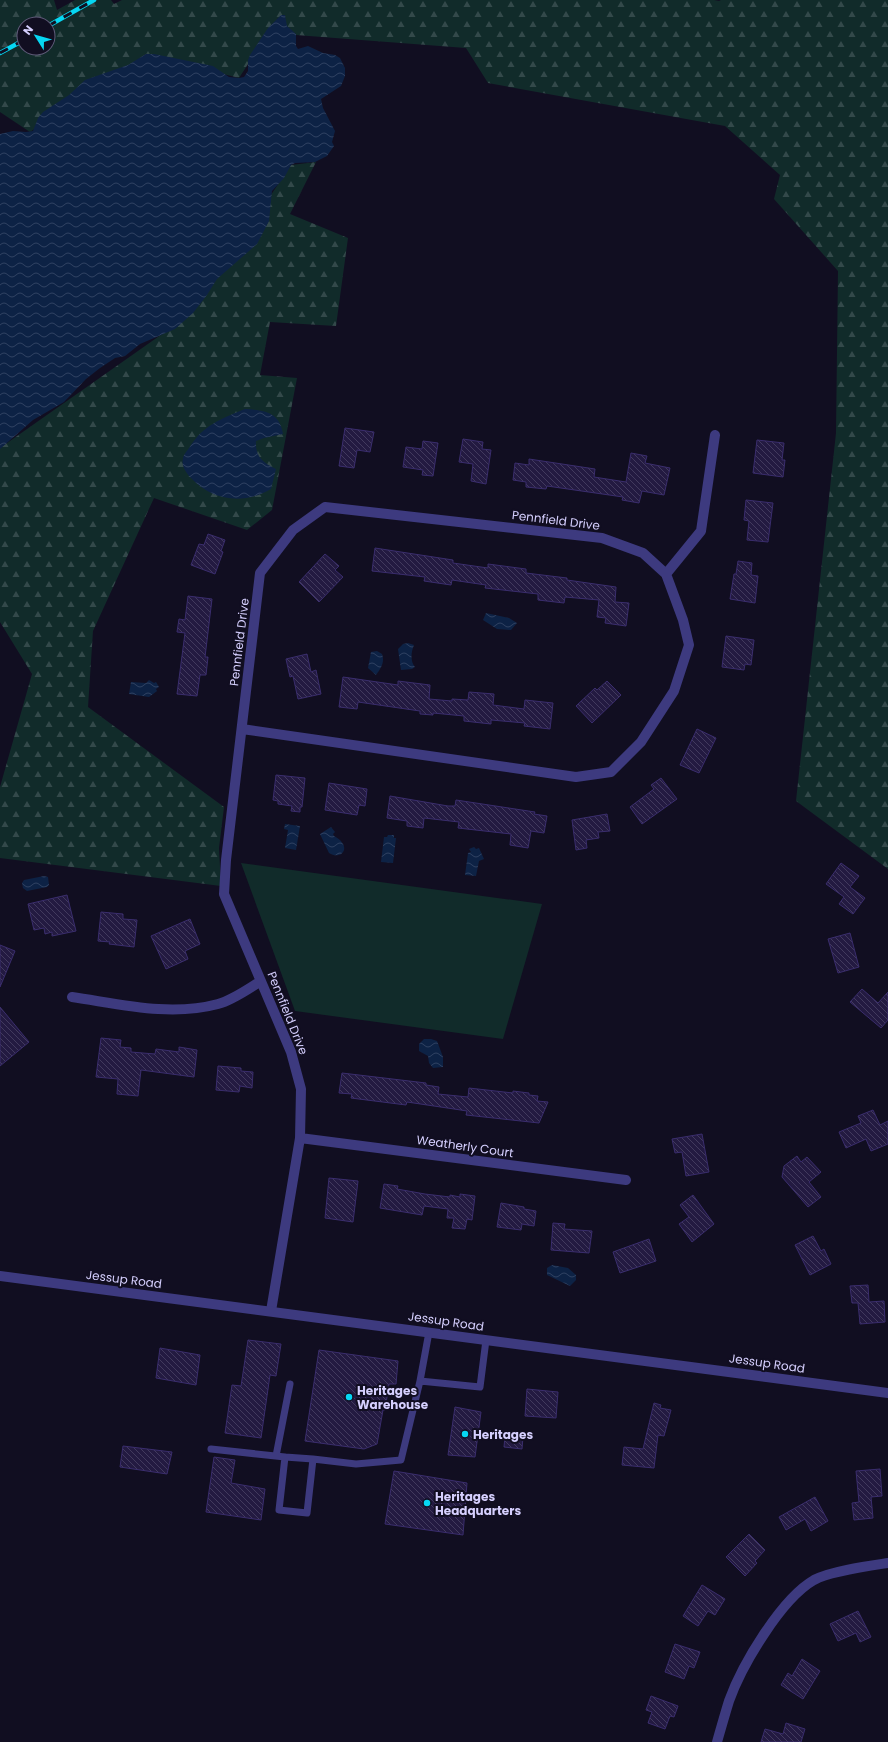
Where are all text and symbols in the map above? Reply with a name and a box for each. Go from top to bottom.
north arrow [16,16,56,56]
text: N [19,22,37,38]
street label: Pennfield Drive [511,506,601,534]
street label: Pennfield Drive [225,597,253,687]
street label: Pennfield Drive [264,969,312,1057]
street label: Weatherly Court [415,1131,515,1161]
street label: Jessup Road [85,1266,163,1292]
street label: Jessup Road [407,1307,485,1335]
street label: Jessup Road [728,1349,806,1377]
place label: Heritages Warehouse [357,1382,429,1413]
marker: Heritages Warehouse [344,1392,354,1402]
place label: Heritages [473,1426,533,1443]
marker: Heritages [460,1429,470,1439]
place label: Heritages Headquarters [435,1488,521,1519]
marker: Heritages Headquarters [422,1498,432,1508]

